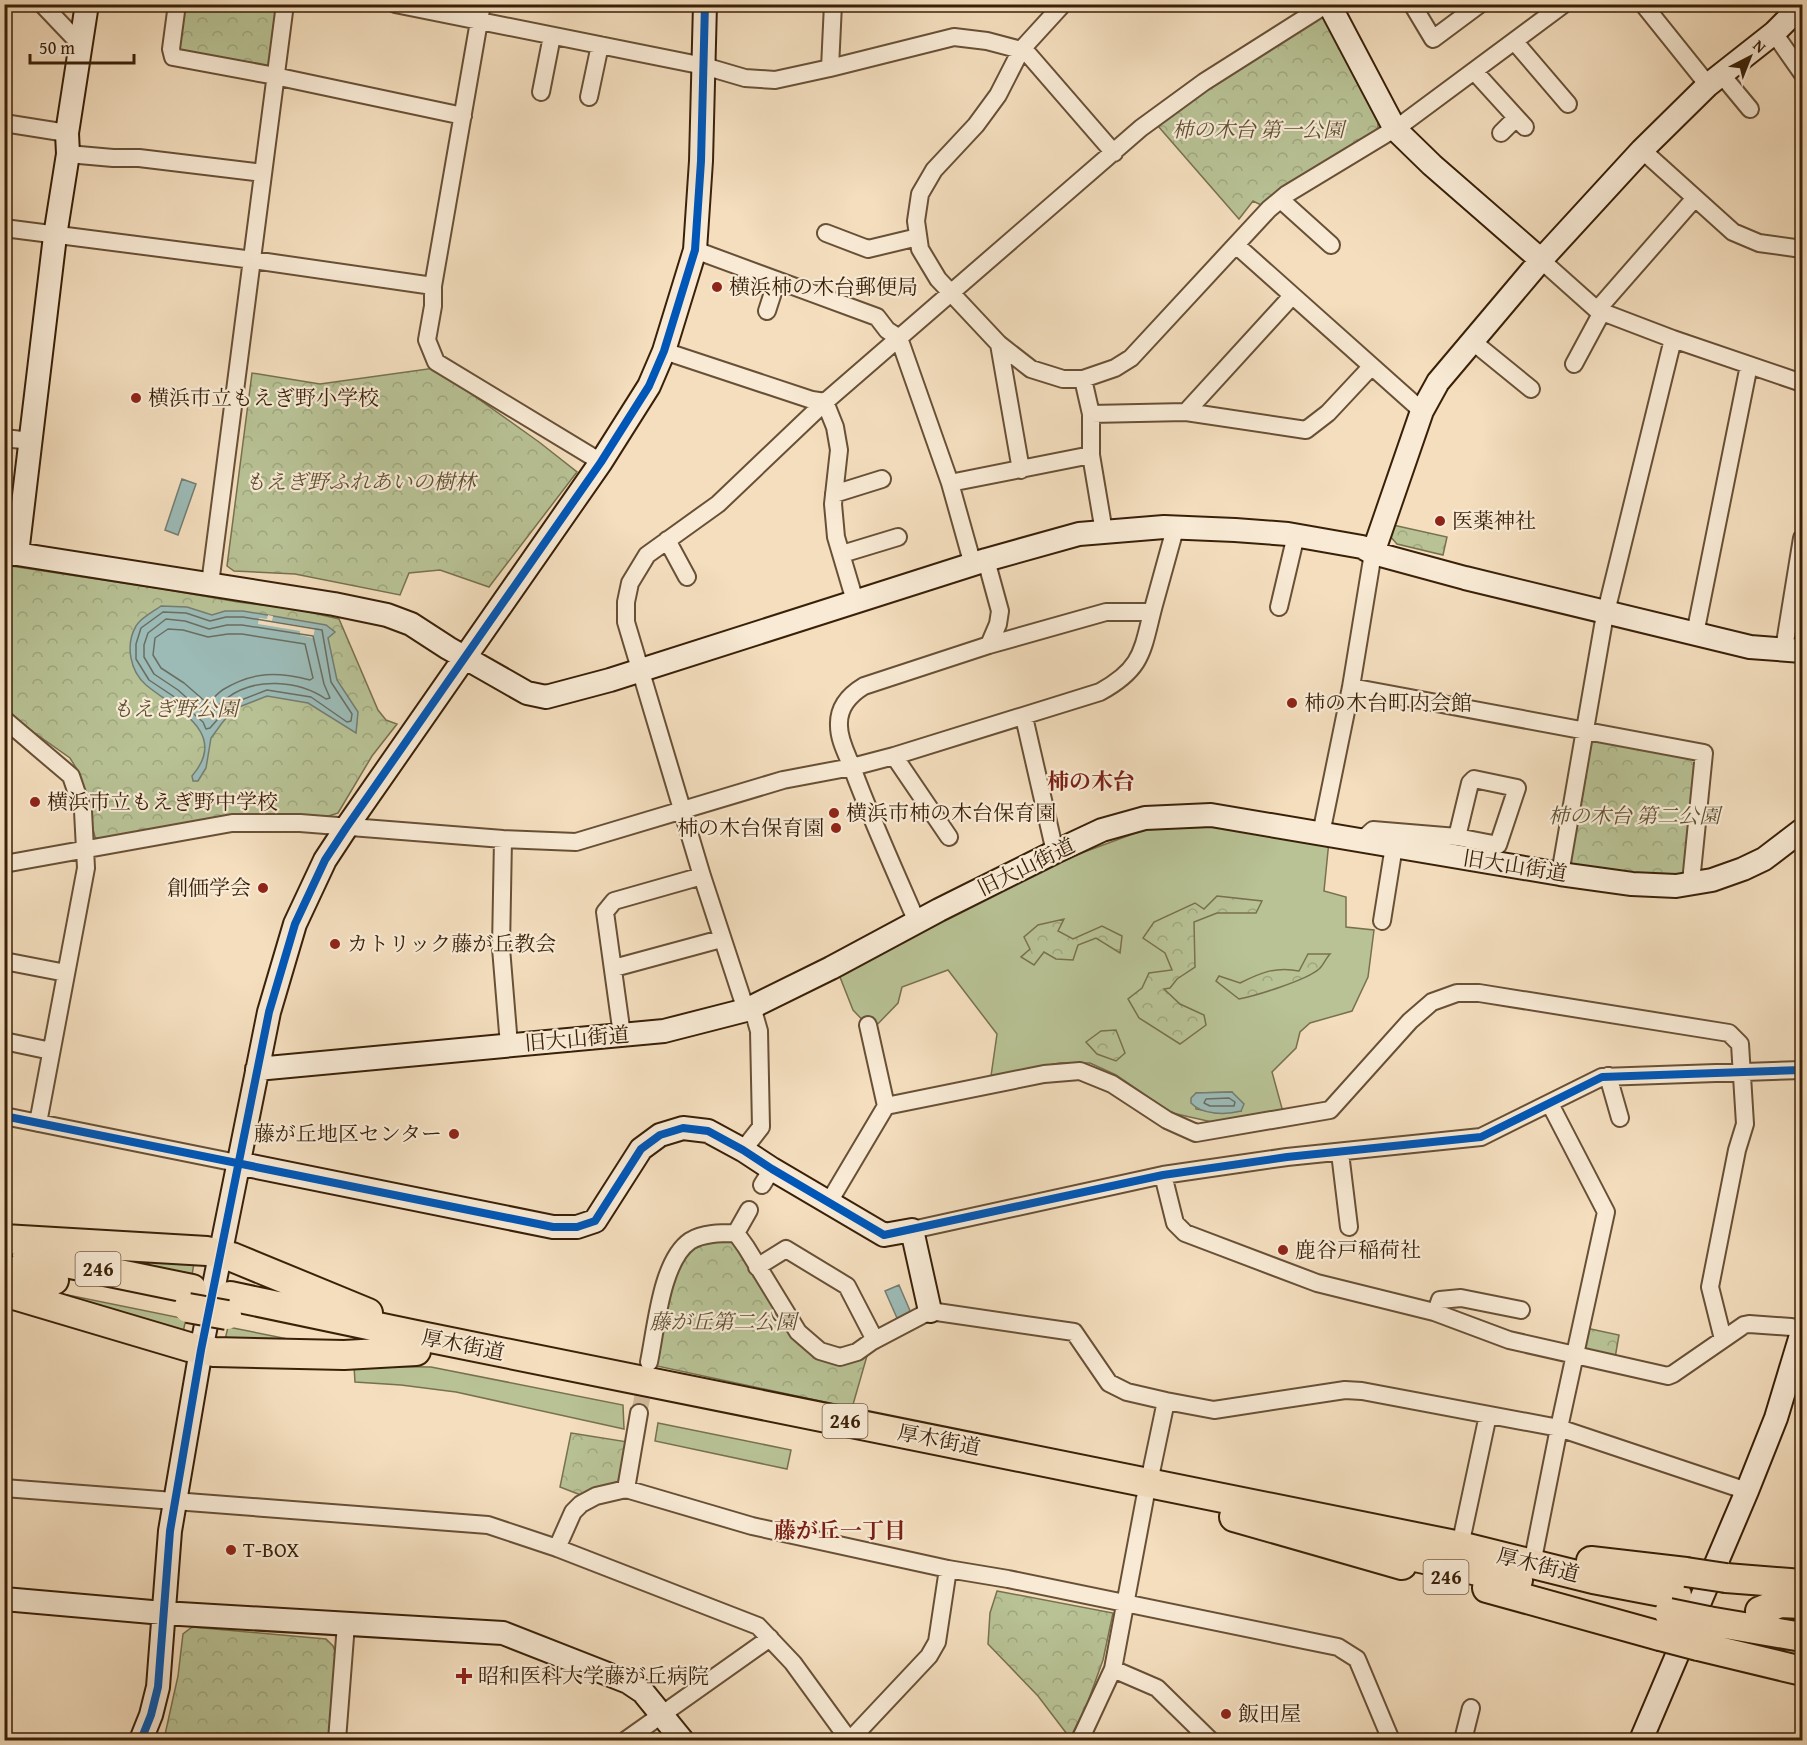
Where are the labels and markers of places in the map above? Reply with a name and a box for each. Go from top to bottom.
place label: 横浜柿の木台郵便局 [729,271,918,302]
marker: 横浜柿の木台郵便局 [710,280,724,294]
place label: 横浜市立もえぎ野小学校 [148,382,379,413]
marker: 横浜市立もえぎ野小学校 [129,391,143,405]
place label: 医薬神社 [1452,505,1536,536]
marker: 医薬神社 [1433,514,1447,528]
place label: 柿の木台町内会館 [1304,687,1472,718]
marker: 柿の木台町内会館 [1285,696,1299,710]
place label: 横浜市立もえぎ野中学校 [47,786,278,817]
marker: 横浜市立もえぎ野中学校 [28,795,42,809]
place label: 横浜市柿の木台保育園 [846,797,1056,828]
marker: 横浜市柿の木台保育園 [827,806,841,820]
place label: 柿の木台保育園 [677,812,824,843]
marker: 柿の木台保育園 [829,821,843,835]
place label: 創価学会 [167,872,251,903]
marker: 創価学会 [256,881,270,895]
place label: カトリック藤が丘教会 [347,928,556,959]
marker: カトリック藤が丘教会 [328,937,342,951]
place label: 藤が丘地区センター [254,1118,442,1149]
marker: 藤が丘地区センター [447,1127,461,1141]
place label: 鹿谷戸稲荷社 [1295,1234,1421,1265]
marker: 鹿谷戸稲荷社 [1276,1243,1290,1257]
place label: T-BOX [243,1534,299,1565]
marker: T-BOX [224,1543,238,1557]
place label: 昭和医科大学藤が丘病院 [478,1660,709,1691]
marker: 昭和医科大学藤が丘病院 [455,1667,473,1685]
place label: 飯田屋 [1238,1698,1301,1729]
marker: 飯田屋 [1219,1707,1233,1721]

